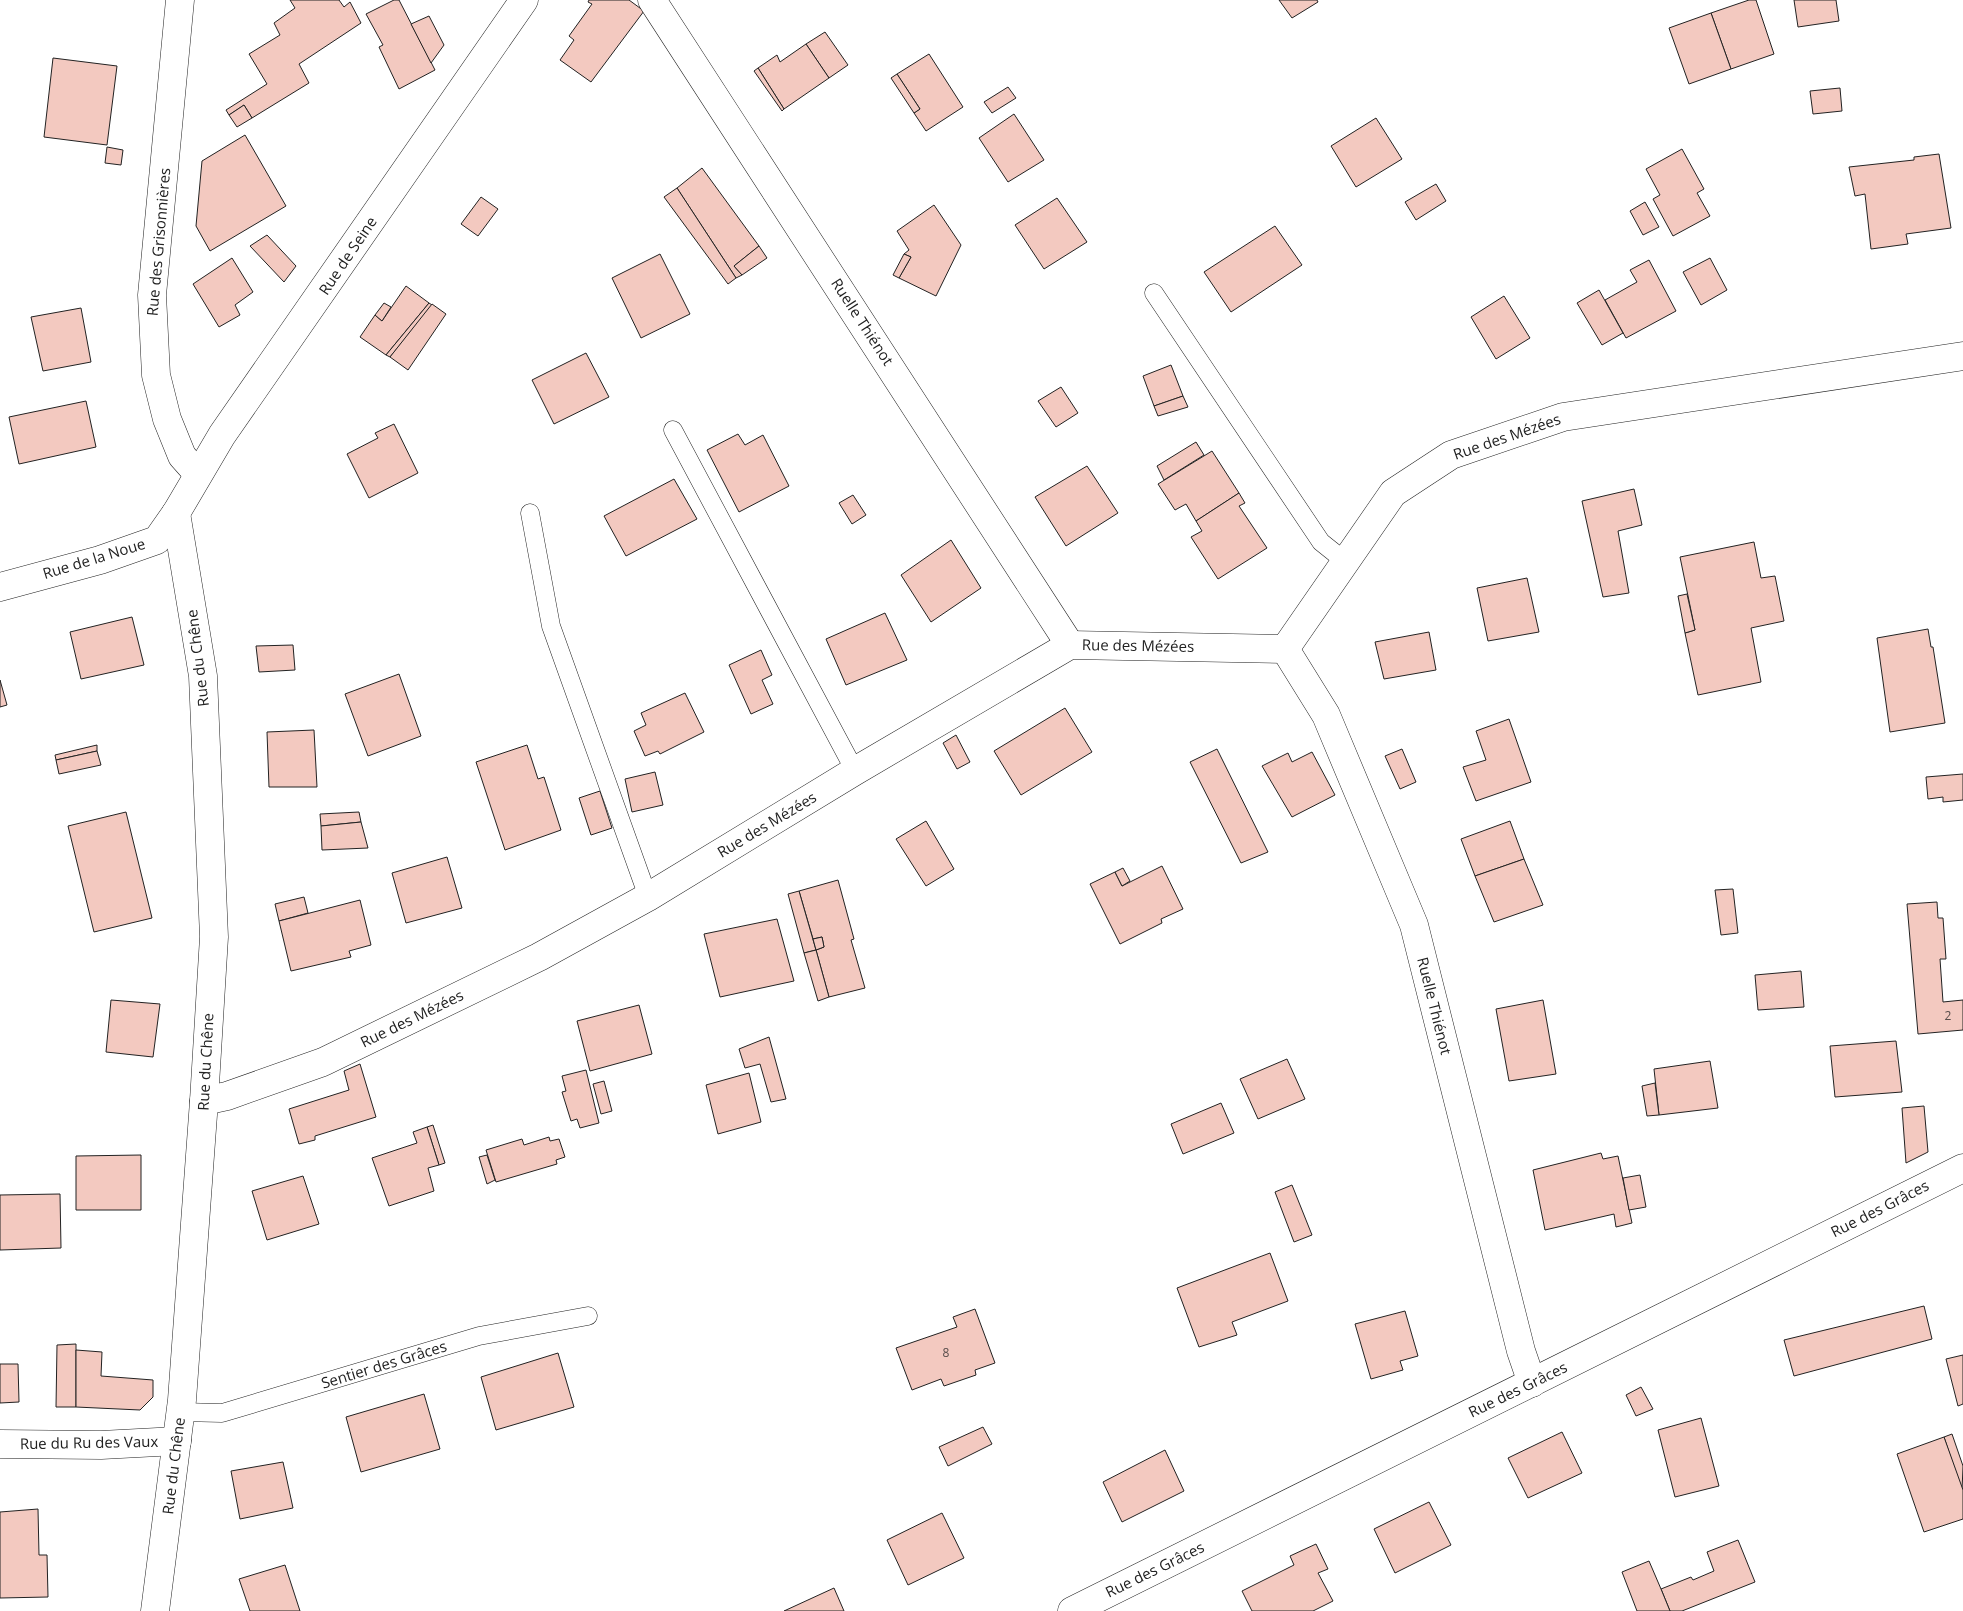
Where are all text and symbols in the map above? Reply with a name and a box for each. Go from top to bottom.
street label: Rue des Grisonnières [142,167,174,317]
street label: Rue de Seine [314,212,381,298]
street label: Ruelle Thiénot [827,274,898,369]
street label: Rue des Mézées [1450,408,1563,464]
street label: Rue de la Noue [40,533,147,583]
street label: Rue du Chêne [181,608,213,708]
street label: Rue des Mézées [1082,634,1194,656]
street label: Rue des Mézées [713,787,820,862]
street label: Ruelle Thiénot [1413,955,1457,1057]
street label: Rue des Mézées [357,984,466,1052]
house number: 2 [1945,1007,1952,1024]
street label: Rue du Chêne [192,1013,218,1111]
street label: Rue des Grâces [1827,1175,1932,1241]
street label: Sentier des Grâces [319,1335,449,1393]
house number: 8 [943,1344,950,1361]
street label: Rue des Grâces [1465,1357,1570,1422]
street label: Rue du Chêne [157,1416,189,1516]
street label: Rue du Ru des Vaux [20,1431,158,1453]
street label: Rue des Grâces [1102,1537,1207,1602]

